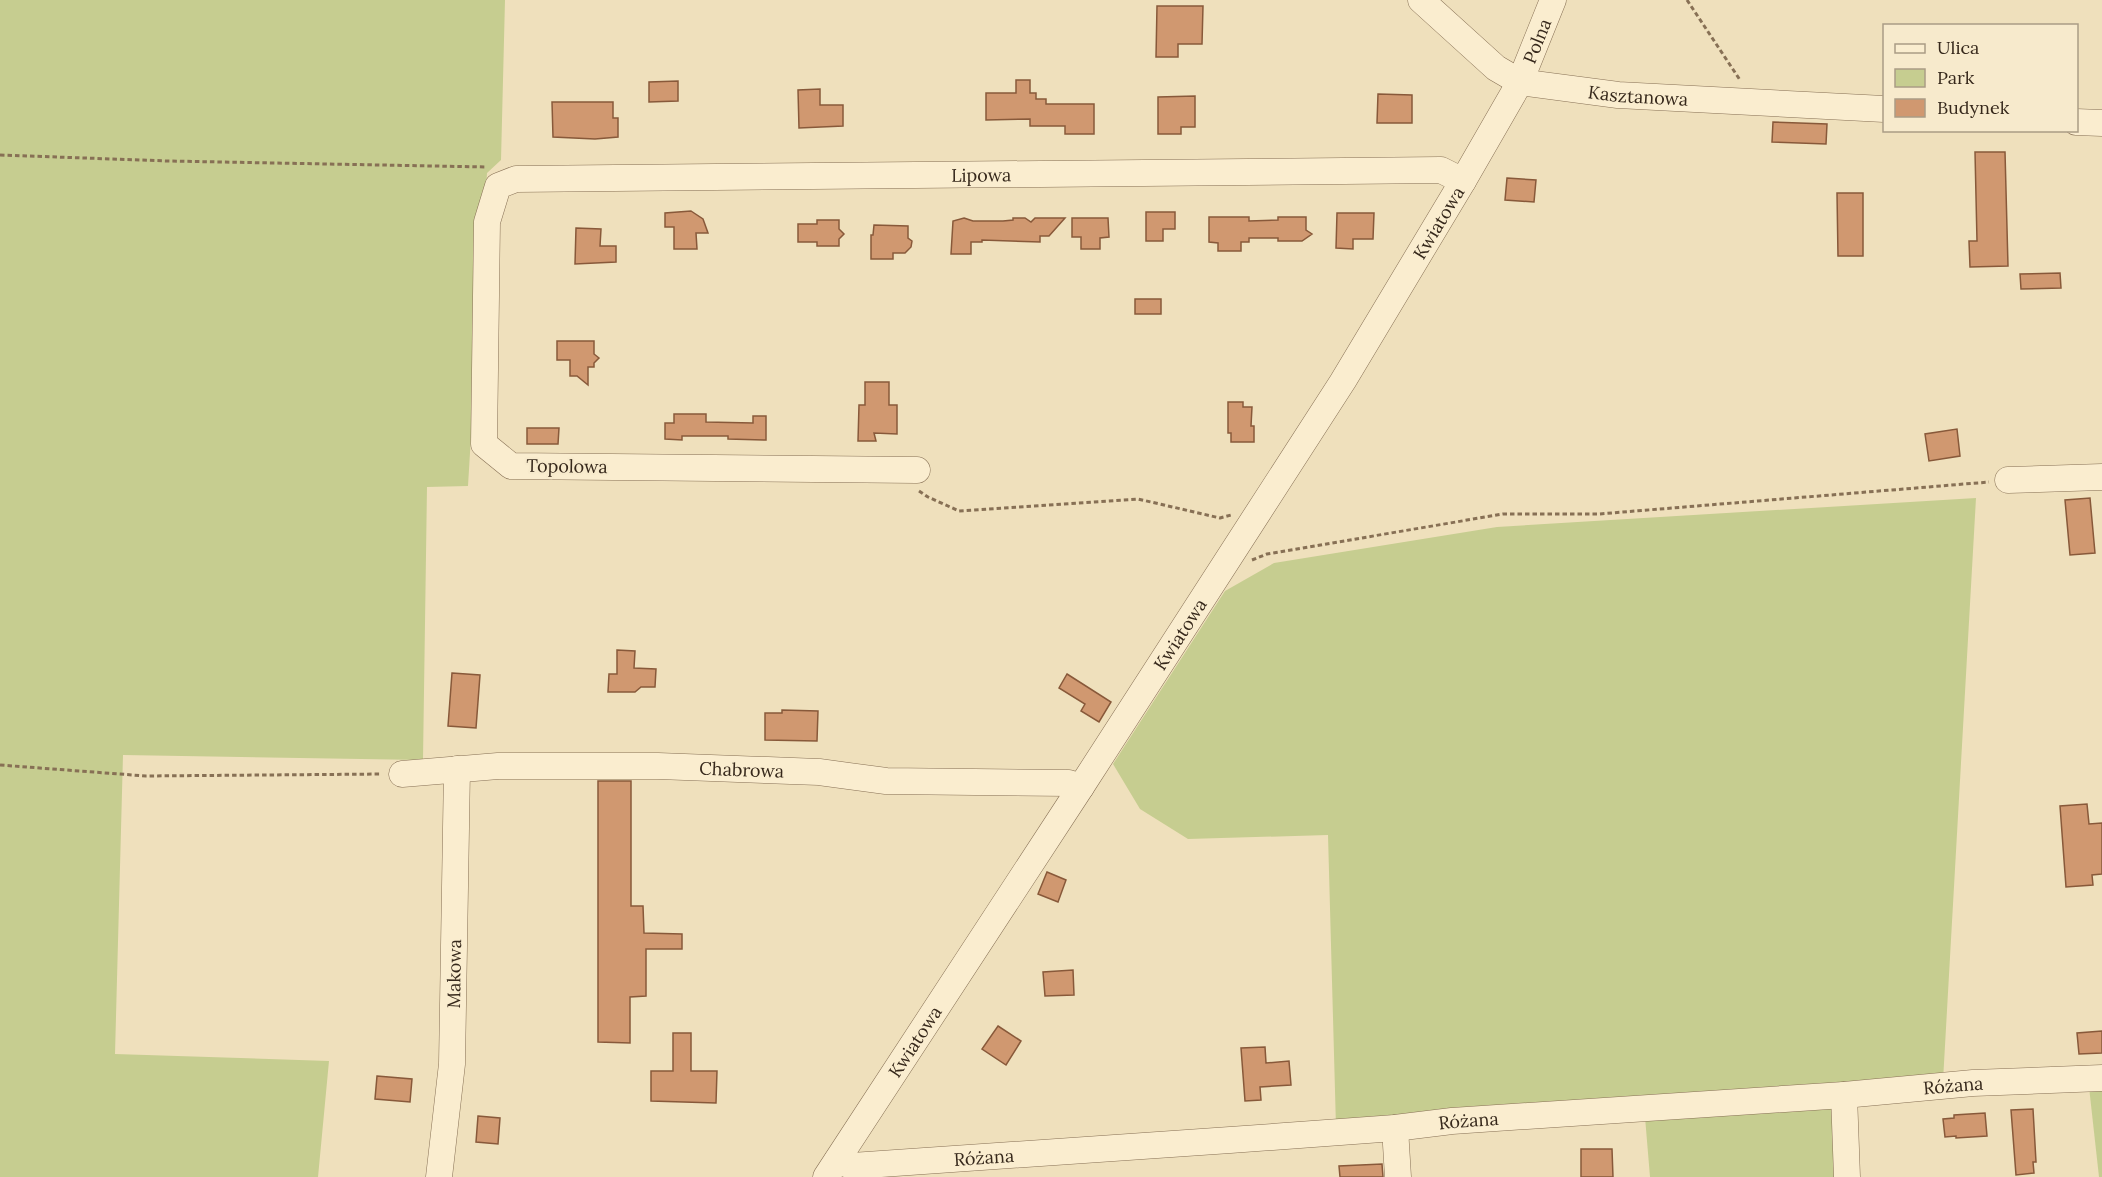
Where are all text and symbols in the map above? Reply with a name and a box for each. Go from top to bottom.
street label: Polna [1517,15,1556,67]
legend [1883,24,2078,132]
text: Ulica [1937,36,1979,59]
text: Park [1937,66,1975,89]
street label: Kasztanowa [1587,80,1689,110]
text: Budynek [1937,96,2010,119]
street label: Lipowa [951,163,1011,186]
street label: Kwiatowa [1407,182,1469,263]
street label: Topolowa [526,454,608,478]
street label: Kwiatowa [1148,594,1211,674]
street label: Chabrowa [699,756,784,782]
street label: Makowa [441,939,466,1009]
street label: Kwiatowa [883,1001,946,1082]
street label: Różana [1922,1071,1984,1099]
street label: Różana [1437,1106,1499,1134]
street label: Różana [953,1143,1015,1170]

